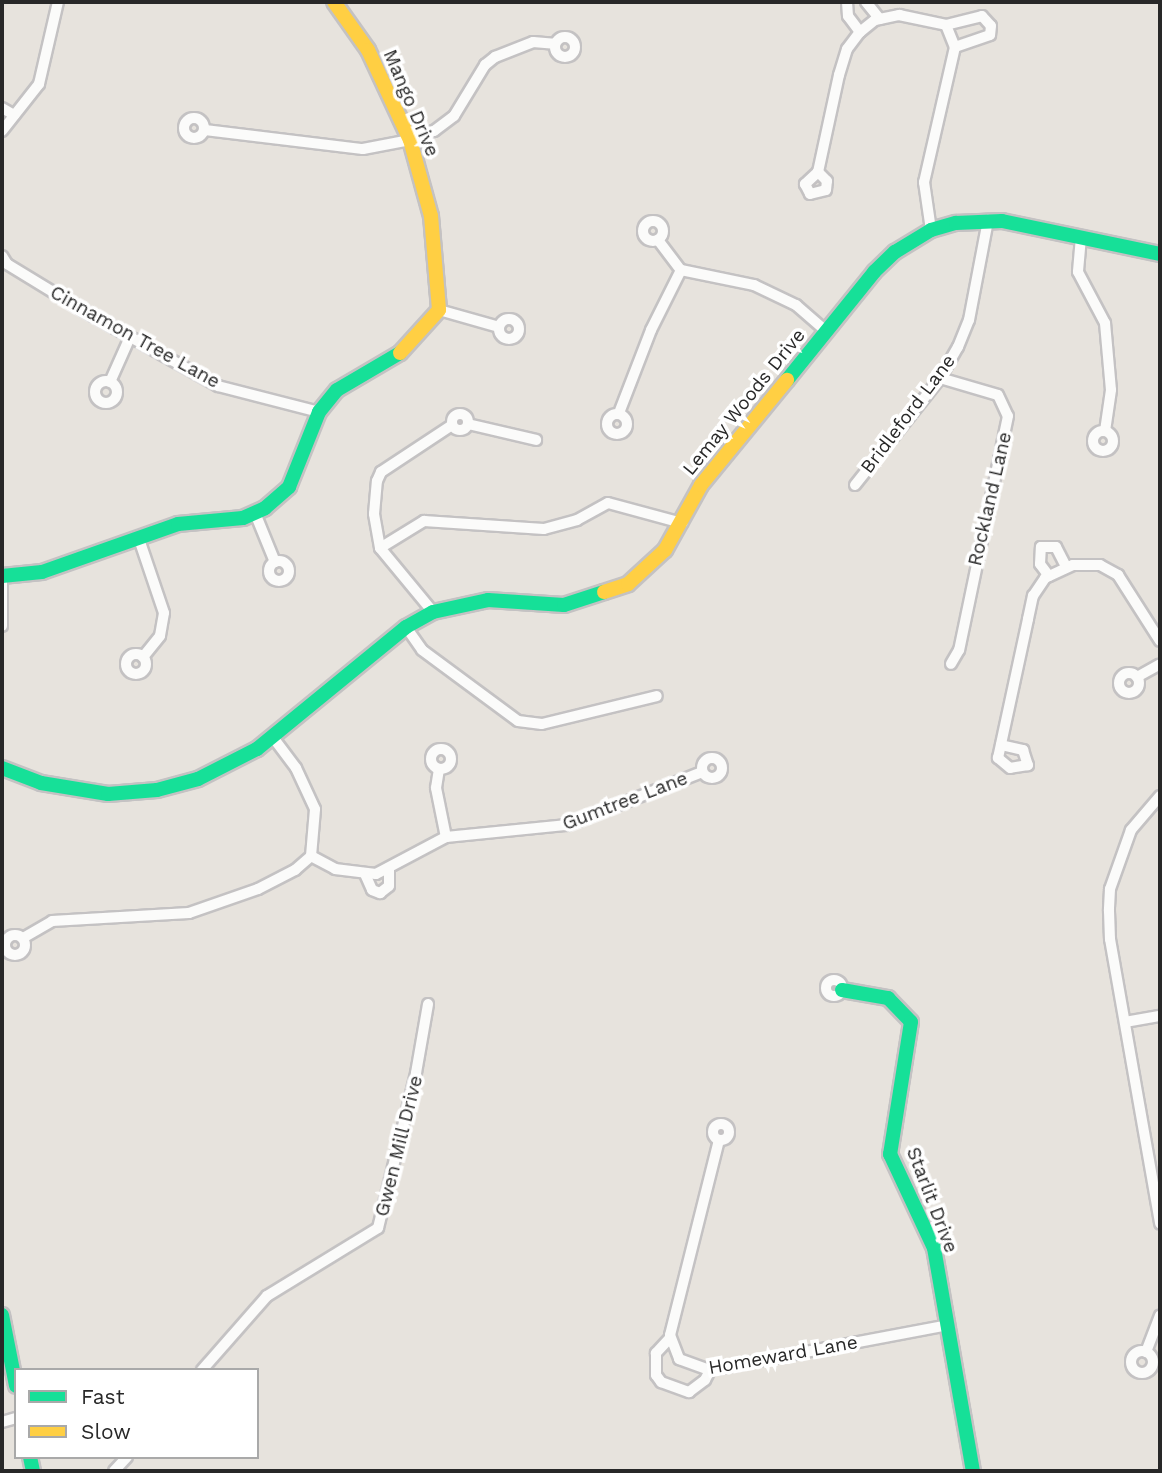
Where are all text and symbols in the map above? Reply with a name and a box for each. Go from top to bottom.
street label: Mango Drive [378,46,444,160]
street label: Cinnamon Tree Lane [46,281,224,393]
street label: Lemay Woods Drive [678,324,810,480]
street label: Bridleford Lane [856,350,960,478]
street label: Rockland Lane [964,430,1016,568]
street label: Gumtree Lane [559,767,691,835]
street label: Gwen Mill Drive [370,1073,428,1219]
street label: Starlit Drive [901,1144,963,1256]
street label: Homeward Lane [707,1331,859,1379]
legend [14,1368,259,1459]
text: Fast [81,1384,125,1409]
text: Slow [81,1419,131,1444]

